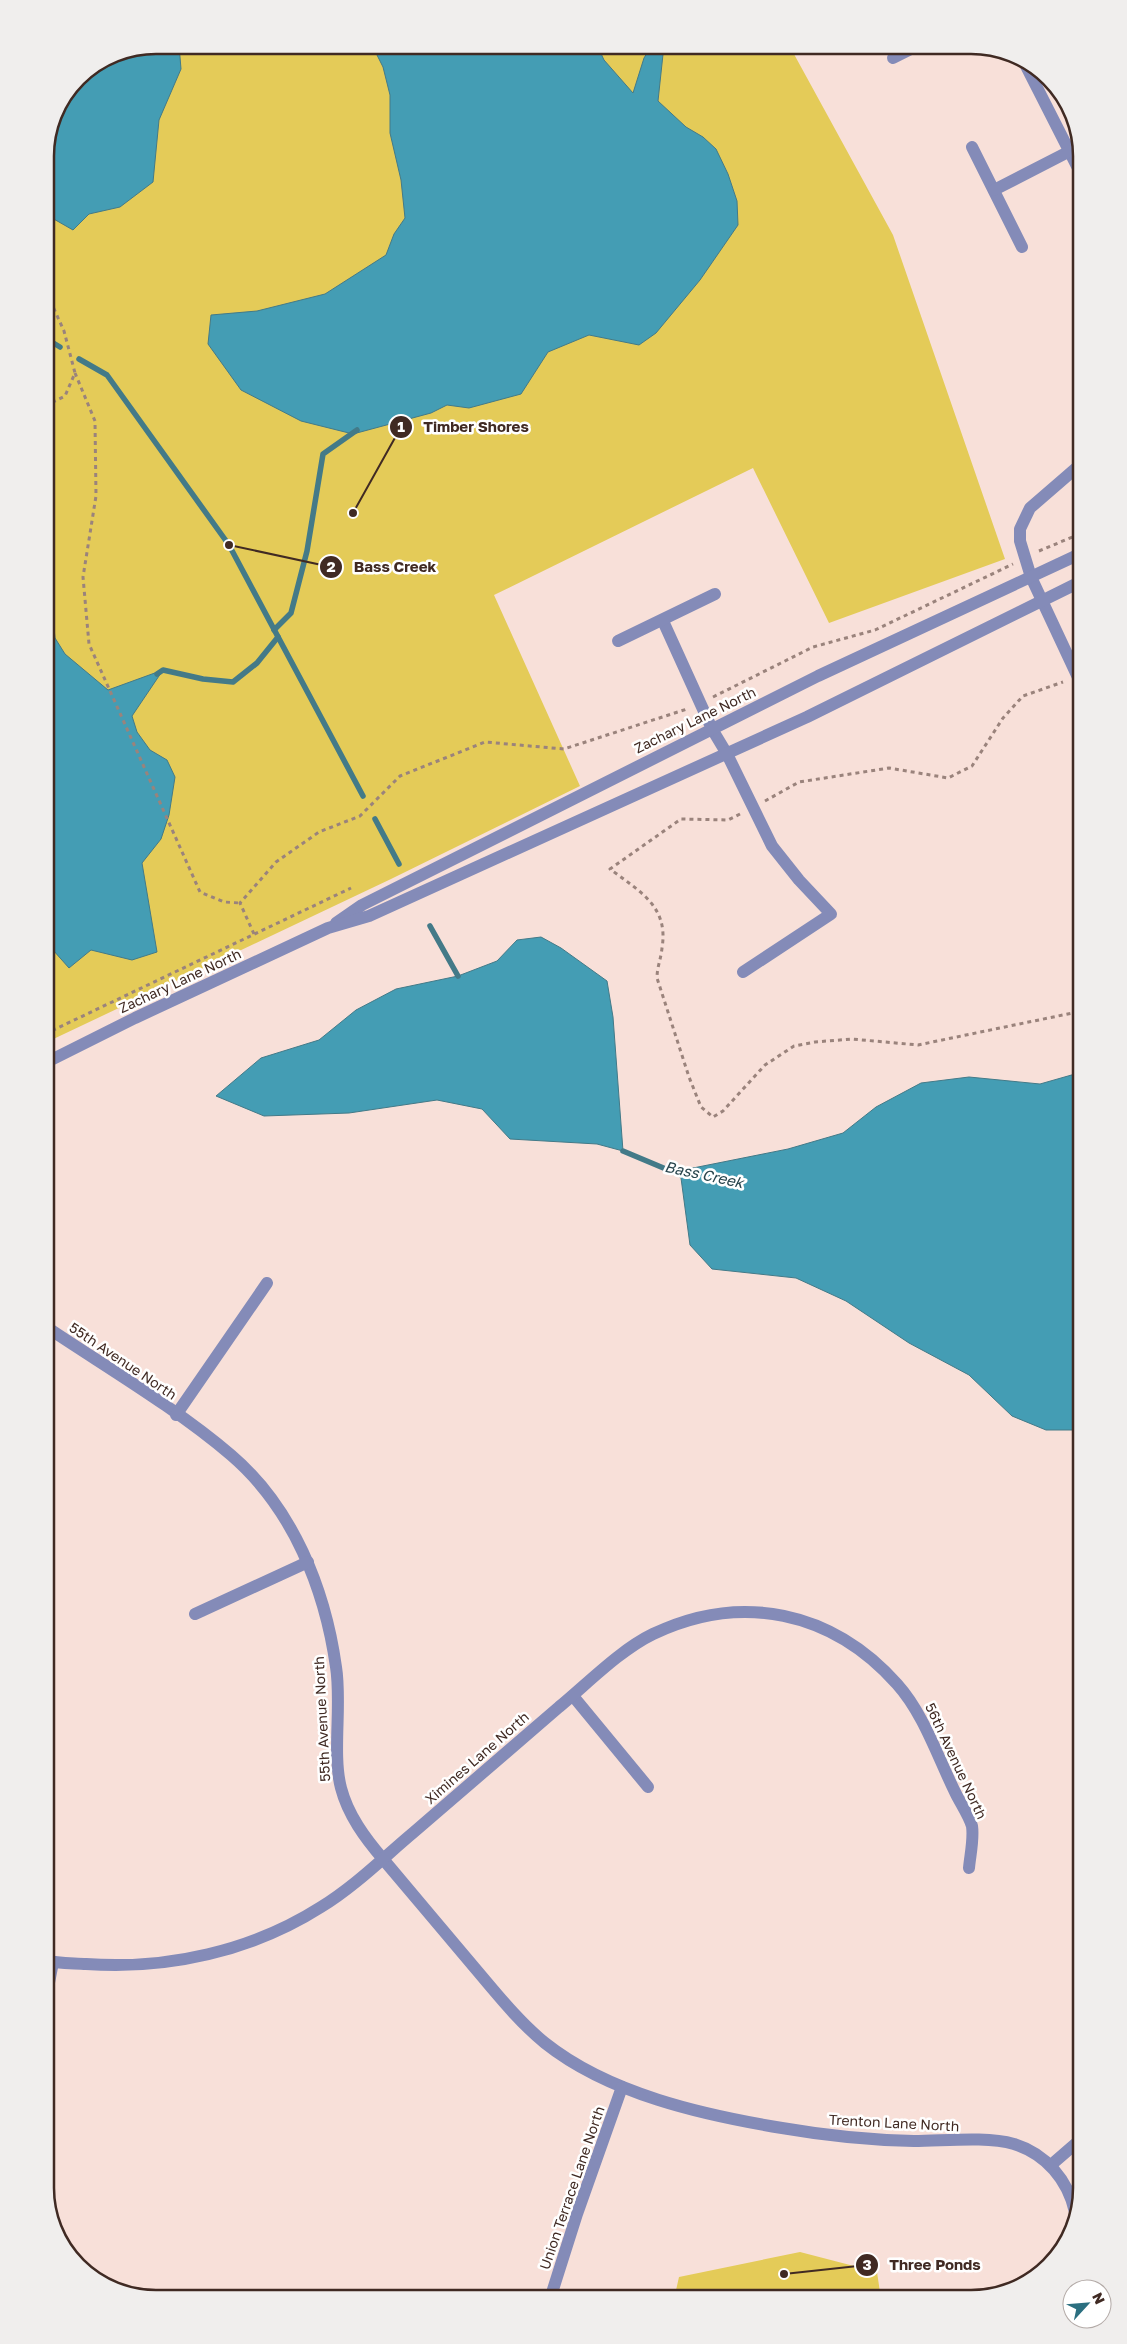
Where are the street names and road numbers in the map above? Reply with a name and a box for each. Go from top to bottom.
street label: Zachary Lane North [631,683,758,756]
street label: Zachary Lane North [116,945,244,1016]
street label: 55th Avenue North [66,1318,180,1403]
street label: 55th Avenue North [310,1656,333,1782]
street label: 56th Avenue North [922,1700,991,1822]
street label: Ximines Lane North [421,1708,532,1807]
street label: Union Terrace Lane North [536,2104,608,2272]
street label: Trenton Lane North [828,2111,960,2134]

